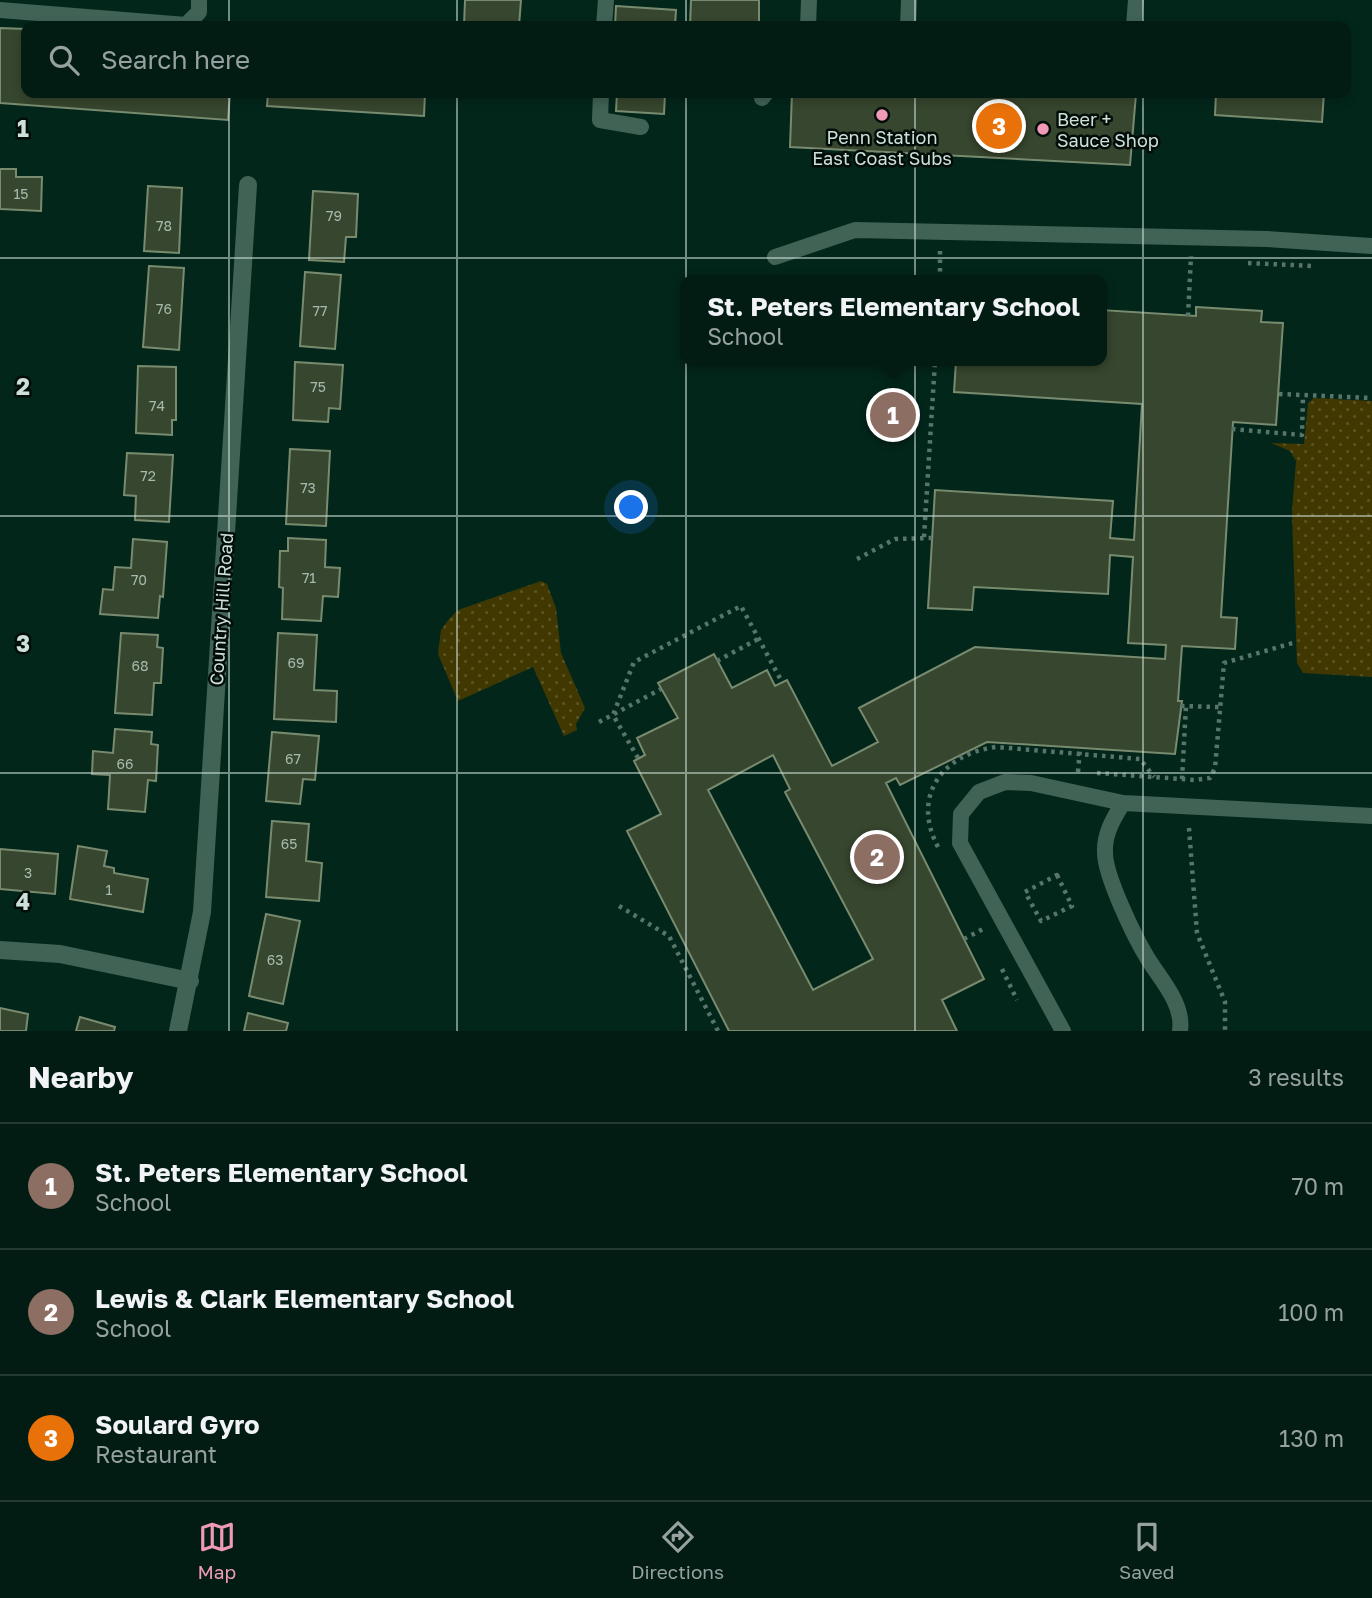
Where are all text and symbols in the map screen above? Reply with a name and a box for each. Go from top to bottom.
search box [21,21,1351,98]
icon: search [45,41,83,79]
text: Search here [101,44,250,75]
pin: 3 [976,100,1022,152]
marker: Penn Station East Coast Subs [874,107,890,123]
place label: Beer + Sauce Shop [1057,108,1159,151]
text: 1 [17,114,29,142]
marker: Beer + Sauce Shop [1035,121,1051,137]
place label: Penn Station East Coast Subs [812,126,952,169]
house number: 15 [14,185,28,202]
house number: 79 [326,207,342,224]
house number: 78 [156,217,172,234]
popup [680,275,1107,366]
text: St. Peters Elementary School [707,291,1080,322]
house number: 76 [156,300,172,317]
house number: 77 [313,302,327,319]
text: School [707,322,784,350]
text: 2 [16,372,30,400]
house number: 75 [310,378,326,395]
pin: 1 [870,389,916,441]
house number: 74 [149,397,165,414]
house number: 72 [140,467,156,484]
house number: 73 [300,479,316,496]
your location [614,490,648,524]
street label: Country Hill Road [205,532,237,686]
house number: 71 [302,569,316,586]
house number: 70 [131,571,147,588]
text: 3 [16,629,30,657]
house number: 69 [288,654,304,671]
house number: 68 [131,657,149,674]
house number: 67 [285,750,301,767]
house number: 66 [117,755,133,772]
pin: 2 [854,831,900,883]
house number: 65 [281,835,297,852]
house number: 3 [24,864,32,881]
house number: 1 [106,881,113,898]
text: 4 [16,887,30,915]
house number: 63 [267,951,283,968]
text: Nearby [28,1059,133,1095]
text: 3 results [1248,1063,1344,1091]
text: St. Peters Elementary School [95,1157,468,1188]
text: 1 [45,1172,57,1200]
text: 70 m [1291,1172,1344,1200]
text: School [95,1188,171,1216]
text: Lewis & Clark Elementary School [95,1283,514,1314]
text: 2 [44,1298,58,1326]
text: 100 m [1278,1298,1344,1326]
text: School [95,1314,171,1342]
text: Soulard Gyro [95,1409,260,1440]
text: 3 [44,1424,58,1452]
text: 130 m [1279,1424,1344,1452]
text: Restaurant [95,1440,217,1468]
tab: Map [197,1518,236,1583]
tab: Directions [631,1518,724,1583]
tab: Saved [1119,1518,1175,1583]

